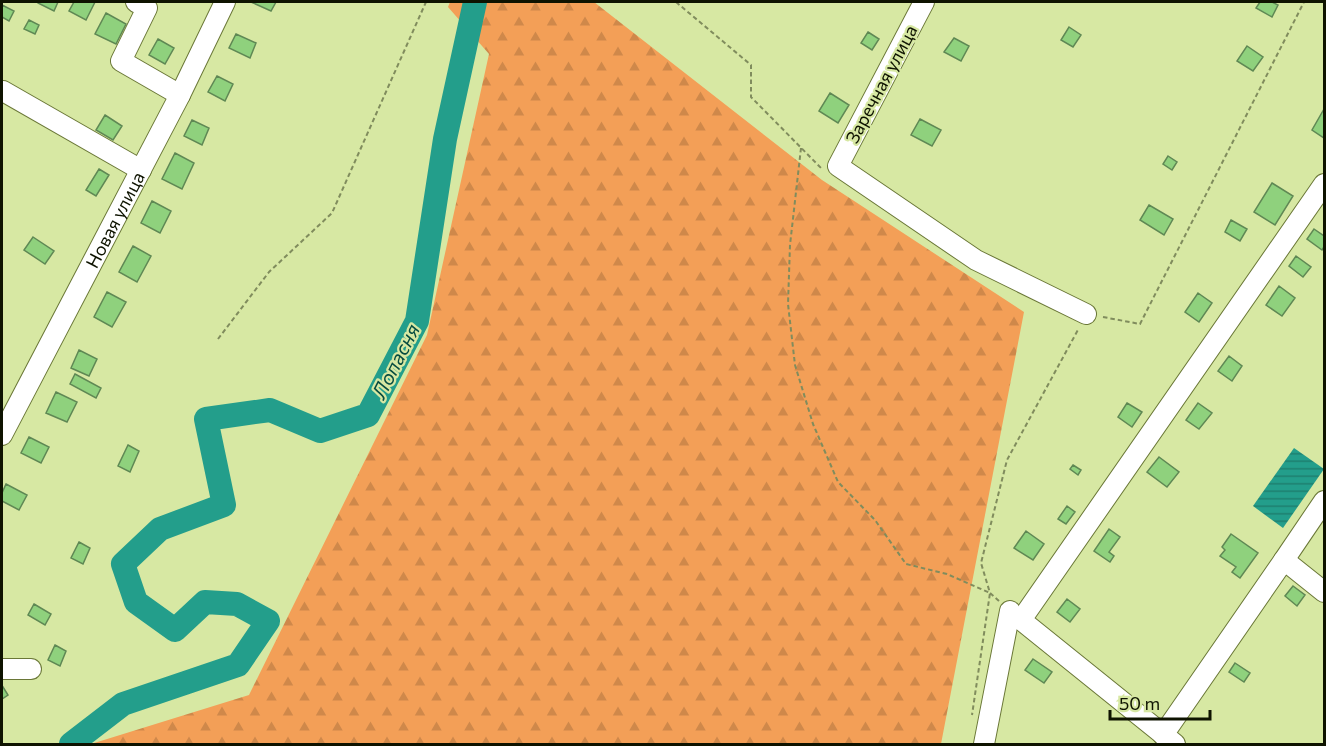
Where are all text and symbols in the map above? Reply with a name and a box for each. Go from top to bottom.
street label: Заречная улица [841,21,921,147]
street label: Новая улица [81,168,149,271]
water label: Лопасня [366,320,424,403]
scale bar [1110,683,1210,721]
text: 50 m [1119,692,1160,714]

